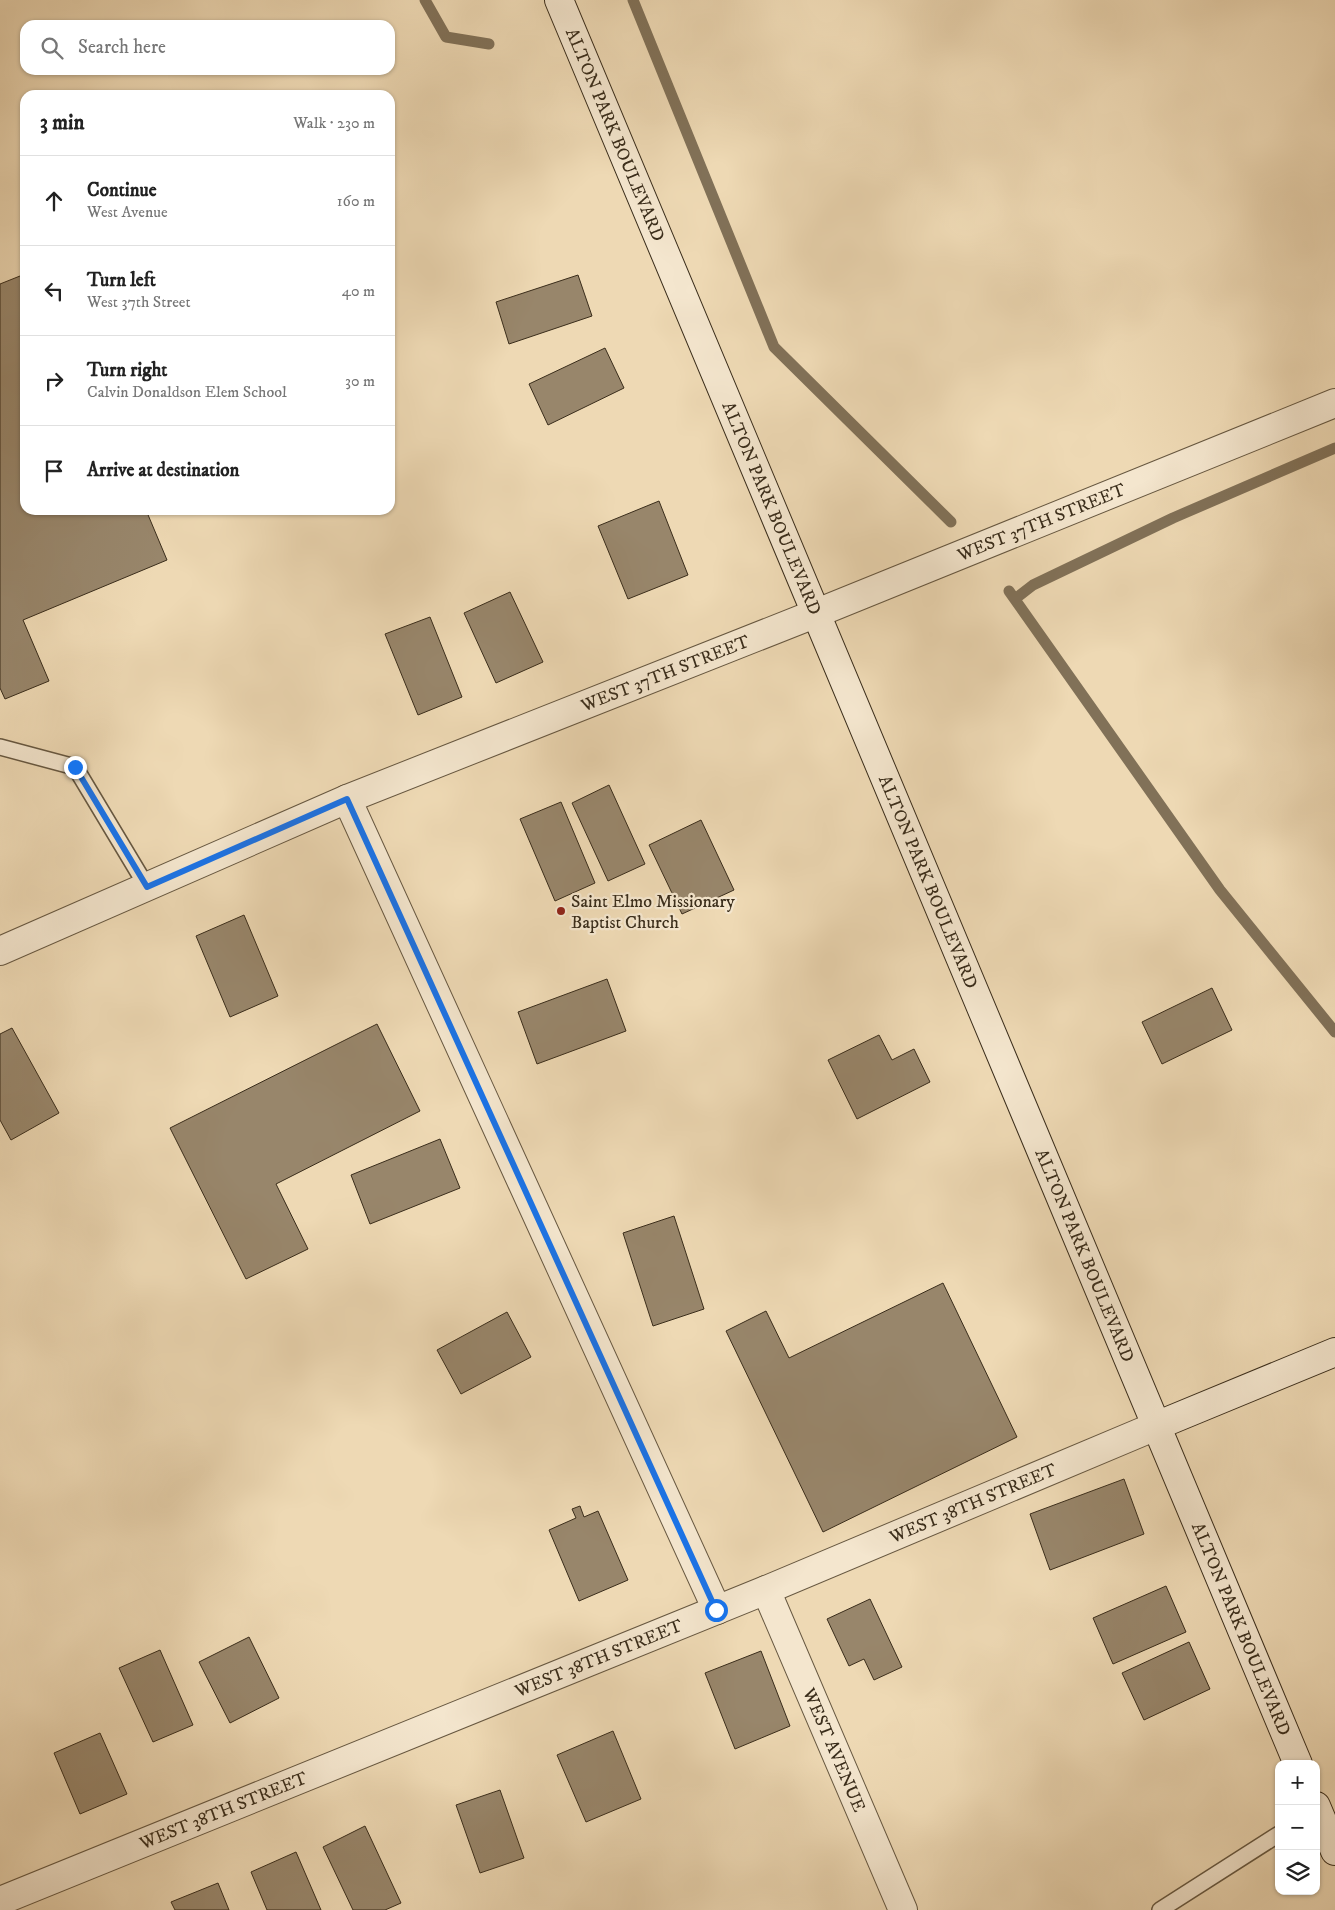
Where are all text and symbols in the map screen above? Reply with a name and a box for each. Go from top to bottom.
search box [20,20,395,75]
street label: ALTON PARK BOULEVARD [560,25,669,245]
icon: search [38,34,66,62]
text: Search here [78,36,166,59]
text: 3 min [40,110,85,136]
text: Walk · 230 m [293,113,375,133]
text: Continue [87,179,157,202]
icon: ahead [40,187,68,215]
text: 160 m [337,191,375,211]
text: West Avenue [87,202,168,222]
text: Turn left [87,269,156,292]
icon: left [40,277,68,305]
text: 40 m [342,281,375,301]
text: West 37th Street [87,292,191,312]
text: Turn right [87,359,167,382]
icon: right [40,367,68,395]
text: 30 m [345,371,375,391]
text: Calvin Donaldson Elem School [87,382,287,402]
street label: ALTON PARK BOULEVARD [717,399,825,619]
icon: arrive [40,457,68,485]
text: Arrive at destination [87,459,239,482]
street label: WEST 37TH STREET [954,479,1129,567]
street label: WEST 37TH STREET [577,631,753,718]
route end [64,756,87,779]
street label: ALTON PARK BOULEVARD [873,772,982,992]
place label: Saint Elmo Missionary Baptist Church [571,891,735,934]
marker: Saint Elmo Missionary Baptist Church [555,905,567,917]
street label: ALTON PARK BOULEVARD [1030,1146,1138,1366]
street label: WEST 38TH STREET [886,1459,1060,1549]
street label: ALTON PARK BOULEVARD [1186,1519,1295,1739]
route start [705,1599,728,1622]
street label: WEST 38TH STREET [511,1615,686,1703]
street label: WEST AVENUE [797,1684,870,1816]
map controls [1275,1760,1320,1895]
button: + [1275,1760,1320,1805]
street label: WEST 38TH STREET [136,1767,311,1855]
button: − [1275,1805,1320,1850]
button: layers [1275,1850,1320,1895]

